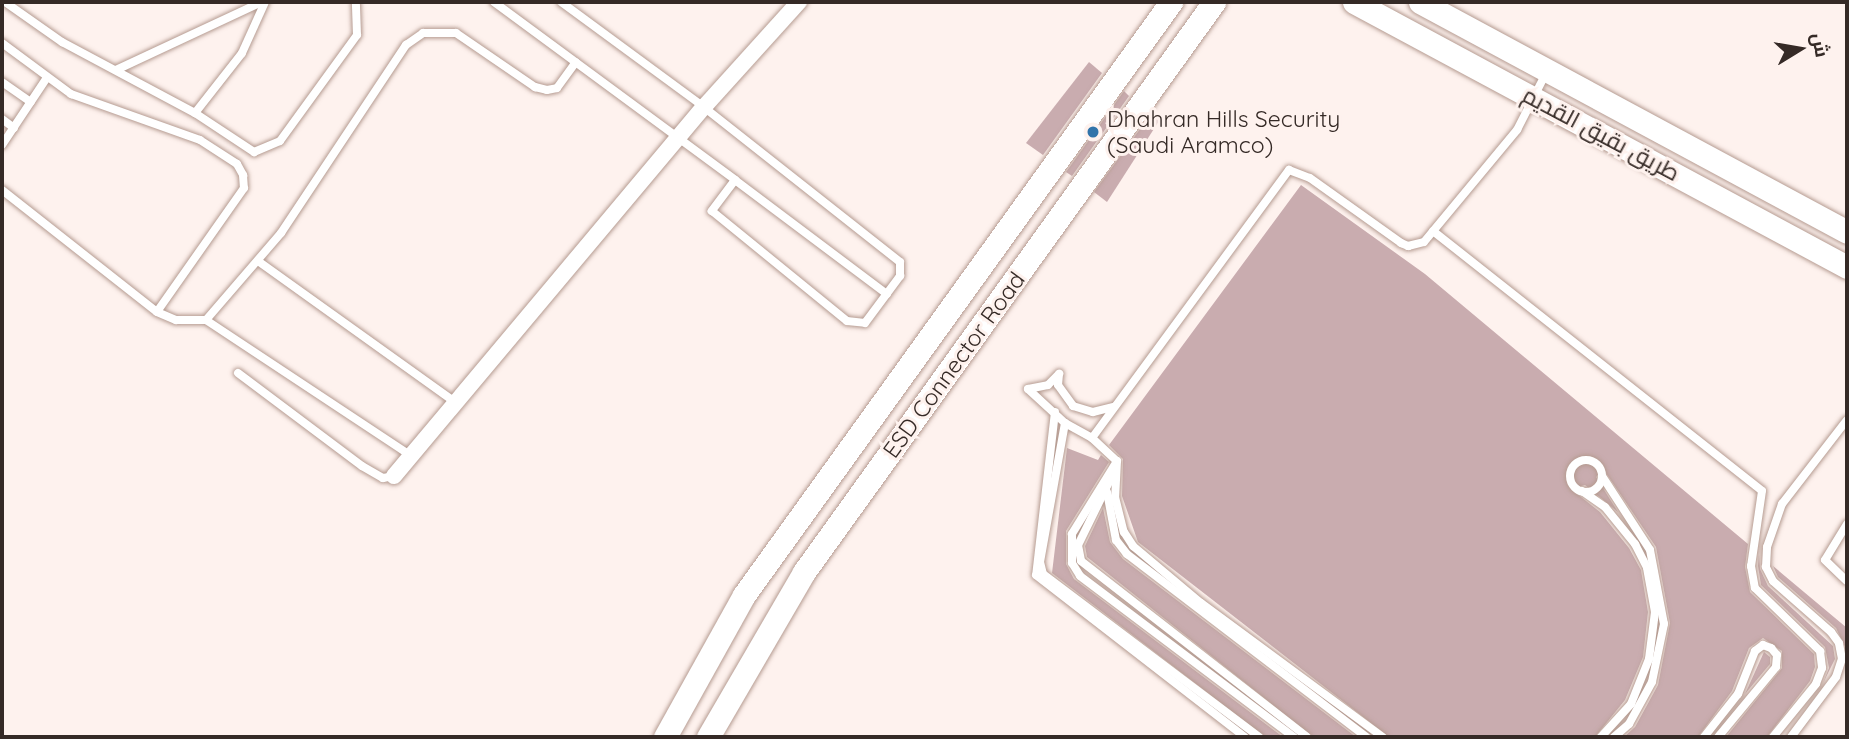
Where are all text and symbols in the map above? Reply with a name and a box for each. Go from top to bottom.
north arrow [1765,14,1835,84]
text: ش [1807,31,1835,59]
street label: طريق بقيق القديم [1518,81,1684,187]
place label: Dhahran Hills Security (Saudi Aramco) [1107,105,1340,159]
marker: Dhahran Hills Security (Saudi Aramco) [1085,124,1101,140]
street label: ESD Connector Road [877,267,1031,463]

